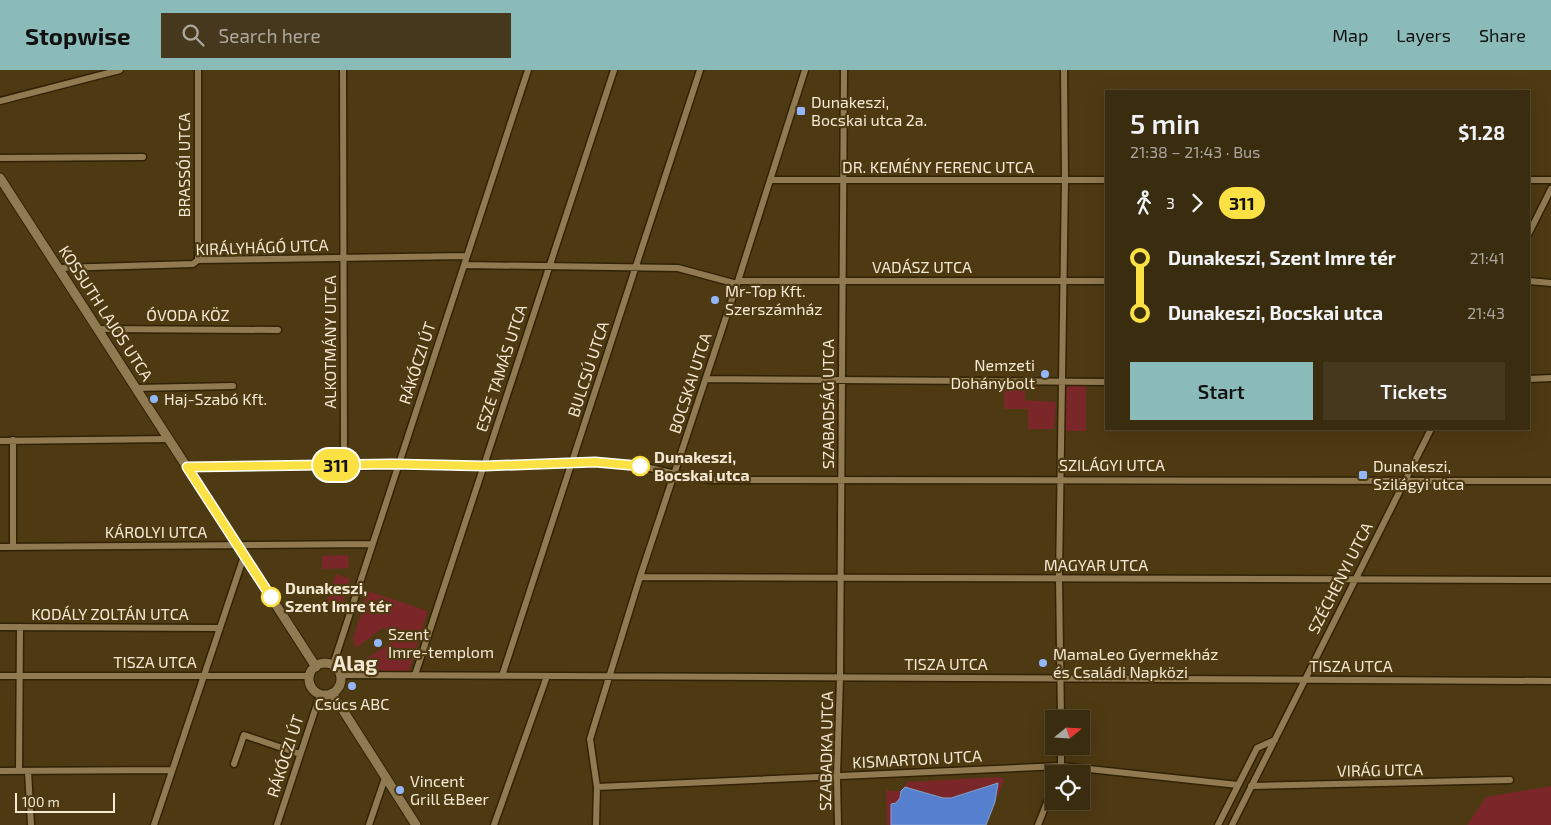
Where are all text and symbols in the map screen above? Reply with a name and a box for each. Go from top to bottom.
search box [161,13,511,58]
text: Stopwise [25,21,131,50]
icon: search [179,21,207,49]
text: Search here [219,24,321,47]
text: Map [1332,24,1368,46]
text: Layers [1396,24,1451,46]
text: Share [1479,24,1526,46]
place label: Dunakeszi, Bocskai utca 2a. [811,92,927,129]
marker: Dunakeszi, Bocskai utca 2a. [795,105,807,117]
text: 5 min [1130,106,1200,140]
street label: BRASSÓI UTCA [174,112,193,217]
text: $1.28 [1458,121,1505,144]
text: 21:38 – 21:43 · Bus [1130,142,1260,161]
street label: DR. KEMÉNY FERENC UTCA [842,157,1034,176]
icon: walk [1130,189,1158,217]
icon: forward [1183,189,1211,217]
text: 311 [1229,192,1255,214]
text: 3 [1166,193,1175,212]
street label: KIRÁLYHÁGÓ UTCA [195,235,329,258]
street label: KOSSUTH LAJOS UTCA [56,241,157,384]
text: Dunakeszi, Szent Imre tér [1168,246,1396,269]
text: 21:41 [1470,248,1505,267]
street label: VADÁSZ UTCA [872,257,972,276]
street label: ALKOTMÁNY UTCA [320,275,339,409]
place label: Mr-Top Kft. Szerszámház [725,281,822,318]
marker: Mr-Top Kft. Szerszámház [709,294,721,306]
text: Dunakeszi, Bocskai utca [1168,301,1383,324]
street label: ESZE TAMÁS UTCA [471,302,530,434]
text: 21:43 [1467,303,1505,322]
street label: ÓVODA KÖZ [146,305,230,324]
street label: BULCSÚ UTCA [563,318,612,419]
street label: RÁKÓCZI ÚT [394,319,439,406]
street label: BOCSKAI UTCA [664,330,715,436]
street label: SZABADSÁG UTCA [818,339,837,469]
place label: Nemzeti Dohánybolt [951,355,1035,392]
button: Start [1130,362,1313,420]
button: Tickets [1323,362,1505,420]
marker: Nemzeti Dohánybolt [1039,368,1051,380]
place label: Haj-Szabó Kft. [164,389,267,409]
marker: Haj-Szabó Kft. [148,393,160,405]
place label: Dunakeszi, Bocskai utca [654,447,750,484]
line badge: 311 [307,449,365,481]
text: 311 [323,454,349,476]
street label: SZILÁGYI UTCA [1059,455,1165,474]
marker: Dunakeszi, Bocskai utca [630,456,650,476]
place label: Dunakeszi, Szilágyi utca [1373,456,1464,493]
marker: Dunakeszi, Szilágyi utca [1357,469,1369,481]
street label: SZÉCHENYI UTCA [1303,519,1376,637]
street label: KÁROLYI UTCA [105,522,207,541]
street label: MAGYAR UTCA [1044,555,1148,574]
place label: Dunakeszi, Szent Imre tér [285,578,392,615]
marker: Dunakeszi, Szent Imre tér [261,587,281,607]
street label: KODÁLY ZOLTÁN UTCA [31,604,189,623]
place label: Szent Imre-templom [388,624,494,661]
marker: Szent Imre-templom [372,637,384,649]
place label: MamaLeo Gyermekház és Családi Napközi [1053,644,1218,681]
district label: Alag [333,650,377,675]
street label: TISZA UTCA [113,652,197,671]
street label: TISZA UTCA [904,654,988,673]
street label: TISZA UTCA [1309,656,1393,675]
marker: MamaLeo Gyermekház és Családi Napközi [1037,657,1049,669]
marker: Csúcs ABC [346,680,358,692]
street label: SZABADKA UTCA [815,691,836,811]
place label: Csúcs ABC [315,694,389,713]
north arrow [1045,710,1090,755]
map controls [1045,710,1090,810]
street label: RÁKÓCZI ÚT [262,712,307,799]
street label: KISMARTON UTCA [852,746,982,771]
street label: VIRÁG UTCA [1337,759,1423,780]
button: locate [1045,765,1090,810]
place label: Vincent Grill &Beer [410,771,490,808]
marker: Vincent Grill &Beer [394,784,406,796]
scale bar [15,790,115,813]
text: 100 m [22,793,60,810]

